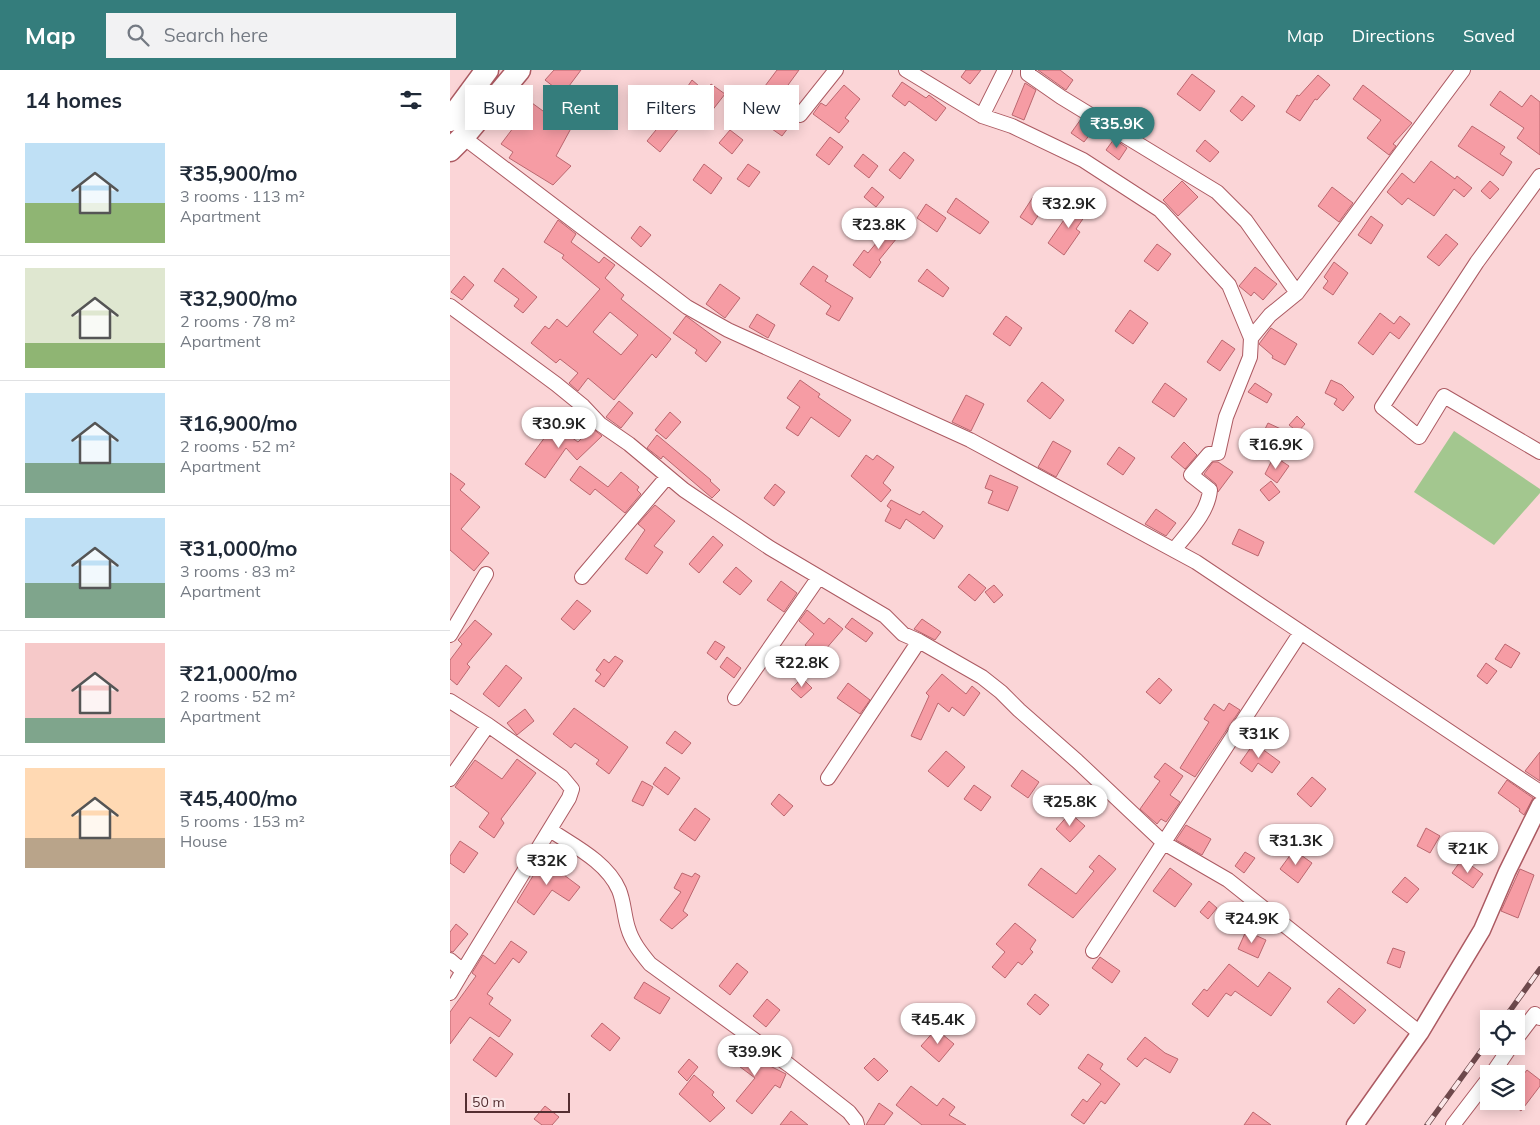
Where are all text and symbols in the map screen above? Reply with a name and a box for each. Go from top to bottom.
search box [106,13,456,58]
text: Map [25,20,76,50]
icon: search [124,21,152,49]
text: Search here [164,23,268,47]
text: Map [1287,24,1324,47]
text: Directions [1352,24,1435,47]
text: Saved [1463,24,1515,47]
chip: Buy [465,85,533,130]
chip: Rent [543,85,618,130]
chip: Filters [628,85,714,130]
chip: New [724,85,799,130]
icon: filters [397,86,425,114]
text: 14 homes [25,87,122,113]
pin: ₹35.9K [1076,106,1158,149]
text: ₹35.9K [1090,113,1144,133]
text: ₹35,900/mo [180,160,298,186]
icon: home [65,163,125,223]
text: 3 rooms · 113 m² [180,186,305,206]
pin: ₹32.9K [1028,186,1110,229]
text: ₹32.9K [1042,193,1096,213]
text: Apartment [180,206,261,226]
pin: ₹23.8K [838,208,920,250]
text: ₹23.8K [852,214,906,234]
text: ₹32,900/mo [180,285,298,311]
icon: home [65,288,125,348]
text: 2 rooms · 78 m² [180,311,295,331]
text: Apartment [180,331,261,351]
pin: ₹30.9K [518,406,600,449]
text: ₹16,900/mo [180,410,298,436]
icon: home [65,413,125,473]
text: ₹30.9K [532,413,586,433]
pin: ₹16.9K [1235,428,1317,470]
text: ₹16.9K [1249,434,1303,454]
text: 2 rooms · 52 m² [180,436,295,456]
text: Apartment [180,456,261,476]
text: ₹31,000/mo [180,535,298,561]
icon: home [65,538,125,598]
text: 3 rooms · 83 m² [180,561,295,581]
text: Apartment [180,581,261,601]
pin: ₹22.8K [761,646,843,688]
text: ₹22.8K [775,652,829,672]
text: ₹21,000/mo [180,660,298,686]
icon: home [65,663,125,723]
text: 2 rooms · 52 m² [180,686,295,706]
text: Apartment [180,706,261,726]
pin: ₹31K [1229,716,1289,759]
text: ₹31K [1239,723,1279,743]
pin: ₹25.8K [1029,784,1111,827]
text: ₹45,400/mo [180,785,298,811]
icon: home [65,788,125,848]
text: ₹25.8K [1043,791,1097,811]
text: 5 rooms · 153 m² [180,811,305,831]
pin: ₹31.3K [1255,824,1337,866]
text: ₹31.3K [1269,830,1323,850]
text: House [180,831,227,851]
pin: ₹21K [1438,832,1498,874]
text: ₹21K [1448,838,1488,858]
pin: ₹32K [517,844,577,886]
text: ₹32K [527,850,567,870]
pin: ₹24.9K [1211,902,1293,944]
text: ₹24.9K [1225,908,1279,928]
pin: ₹45.4K [897,1002,979,1045]
text: ₹45.4K [911,1009,965,1029]
map controls [1480,1010,1525,1110]
button: locate [1480,1010,1525,1055]
pin: ₹39.9K [714,1034,796,1077]
text: ₹39.9K [728,1041,782,1061]
button: layers [1480,1065,1525,1110]
scale bar [465,1090,570,1113]
text: 50 m [472,1093,505,1111]

